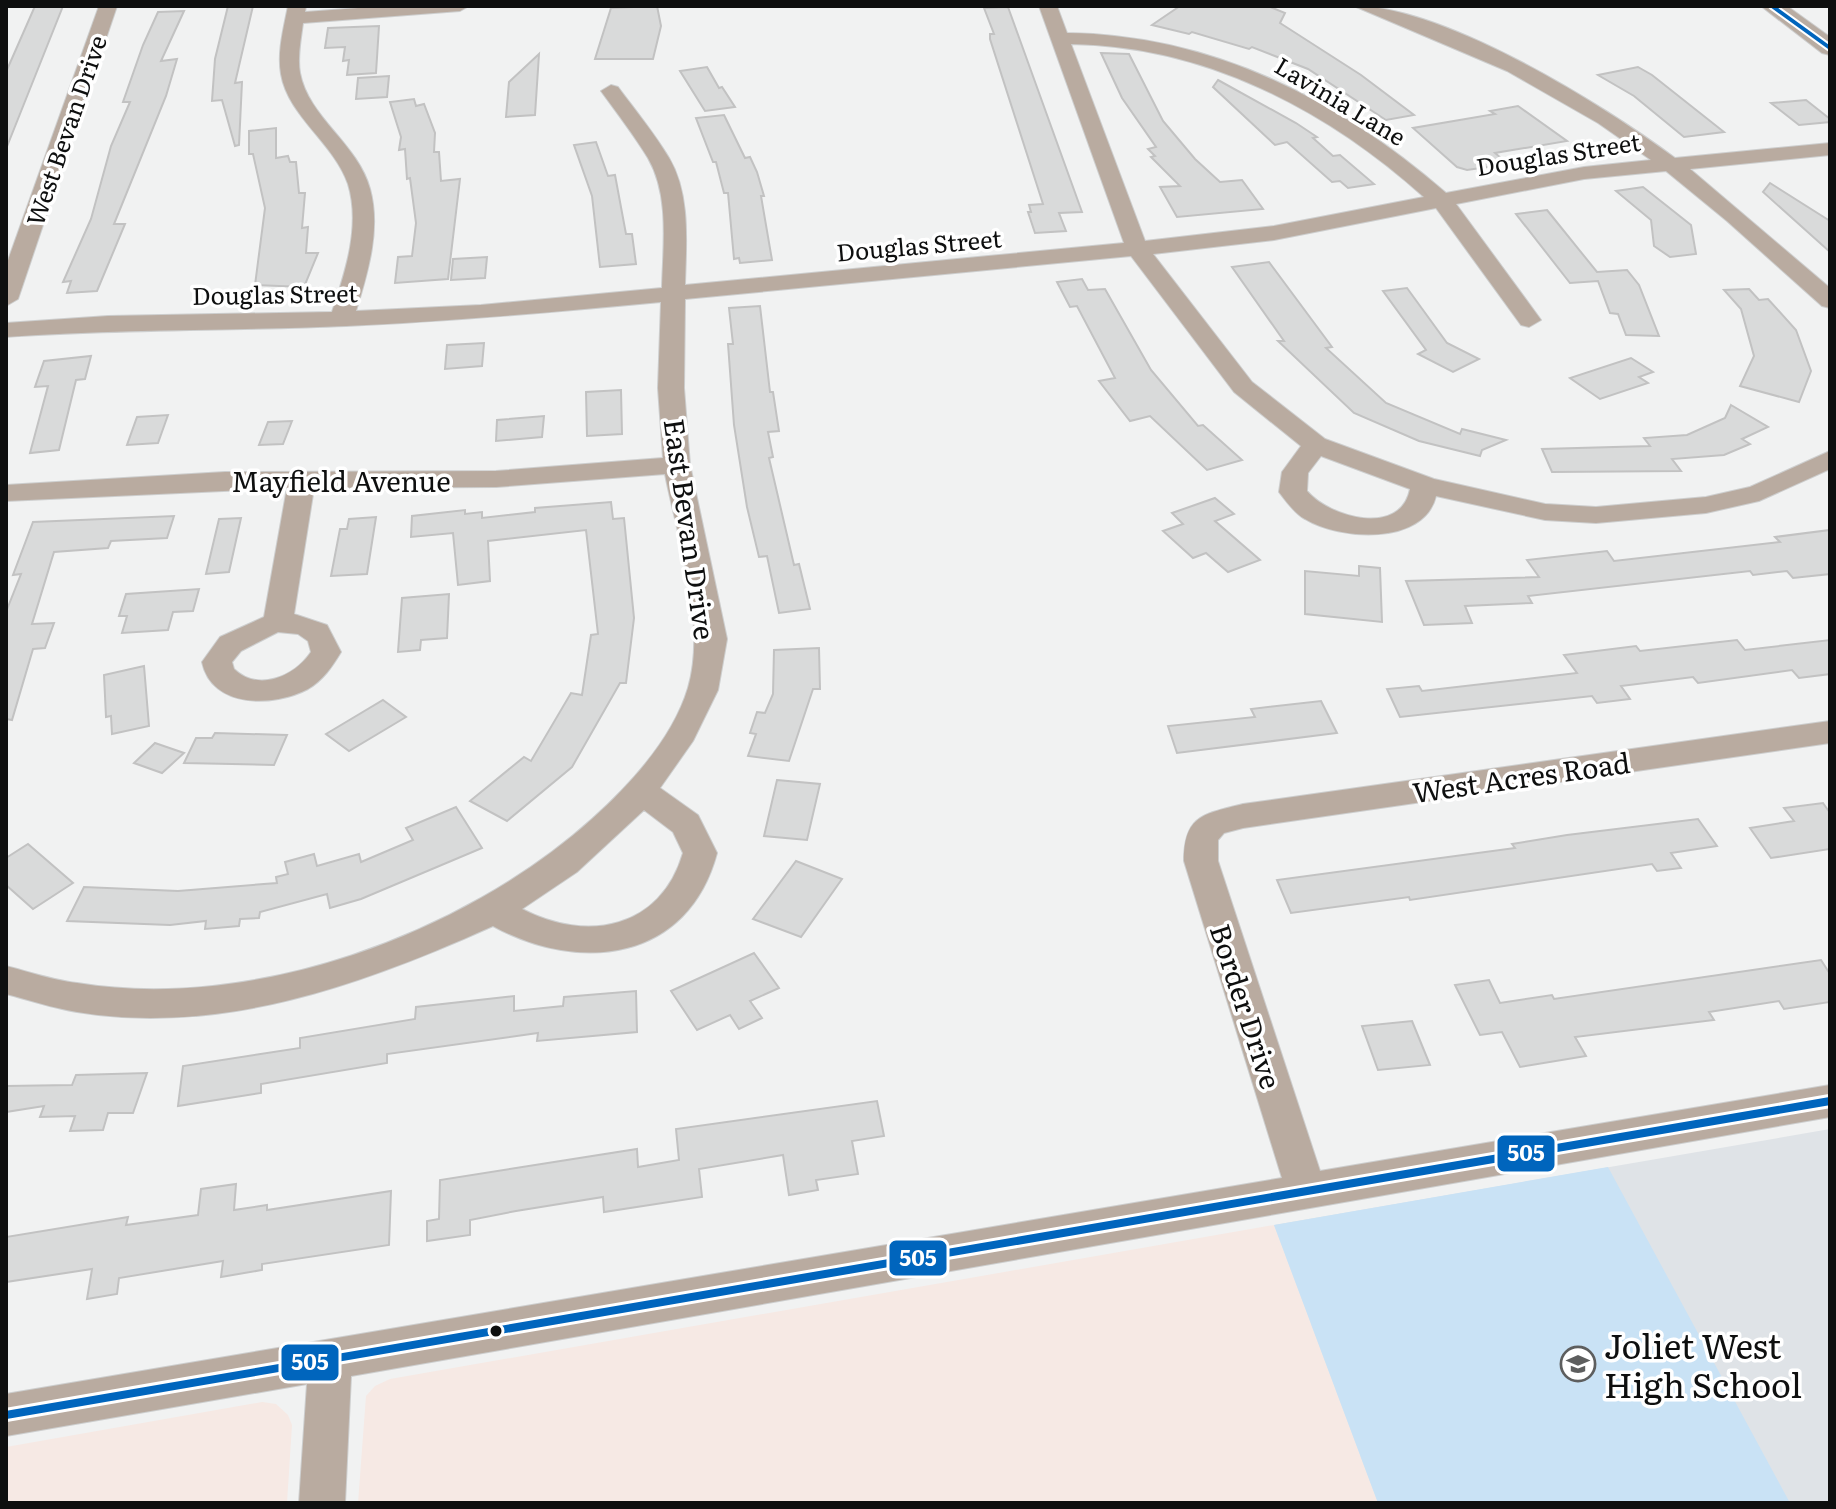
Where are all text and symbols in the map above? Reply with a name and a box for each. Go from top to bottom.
street label: West Bevan Drive [16,30,114,230]
street label: Lavinia Lane [1269,47,1413,153]
street label: Douglas Street [1473,123,1643,183]
street label: Douglas Street [835,219,1003,269]
street label: Douglas Street [192,274,358,312]
street label: East Bevan Drive [655,416,727,642]
street label: Mayfield Avenue [231,459,451,501]
street label: West Acres Road [1410,740,1632,812]
street label: Border Drive [1201,918,1293,1094]
line badge: 505 [1496,1134,1556,1173]
text: 505 [1507,1135,1545,1168]
line badge: 505 [888,1239,948,1277]
text: 505 [899,1240,937,1273]
place label: Joliet West High School [1604,1319,1802,1408]
unlabelled marker [488,1323,504,1339]
line badge: 505 [280,1343,340,1382]
text: 505 [291,1344,329,1377]
school or university icon: Joliet West High School [1559,1345,1597,1383]

